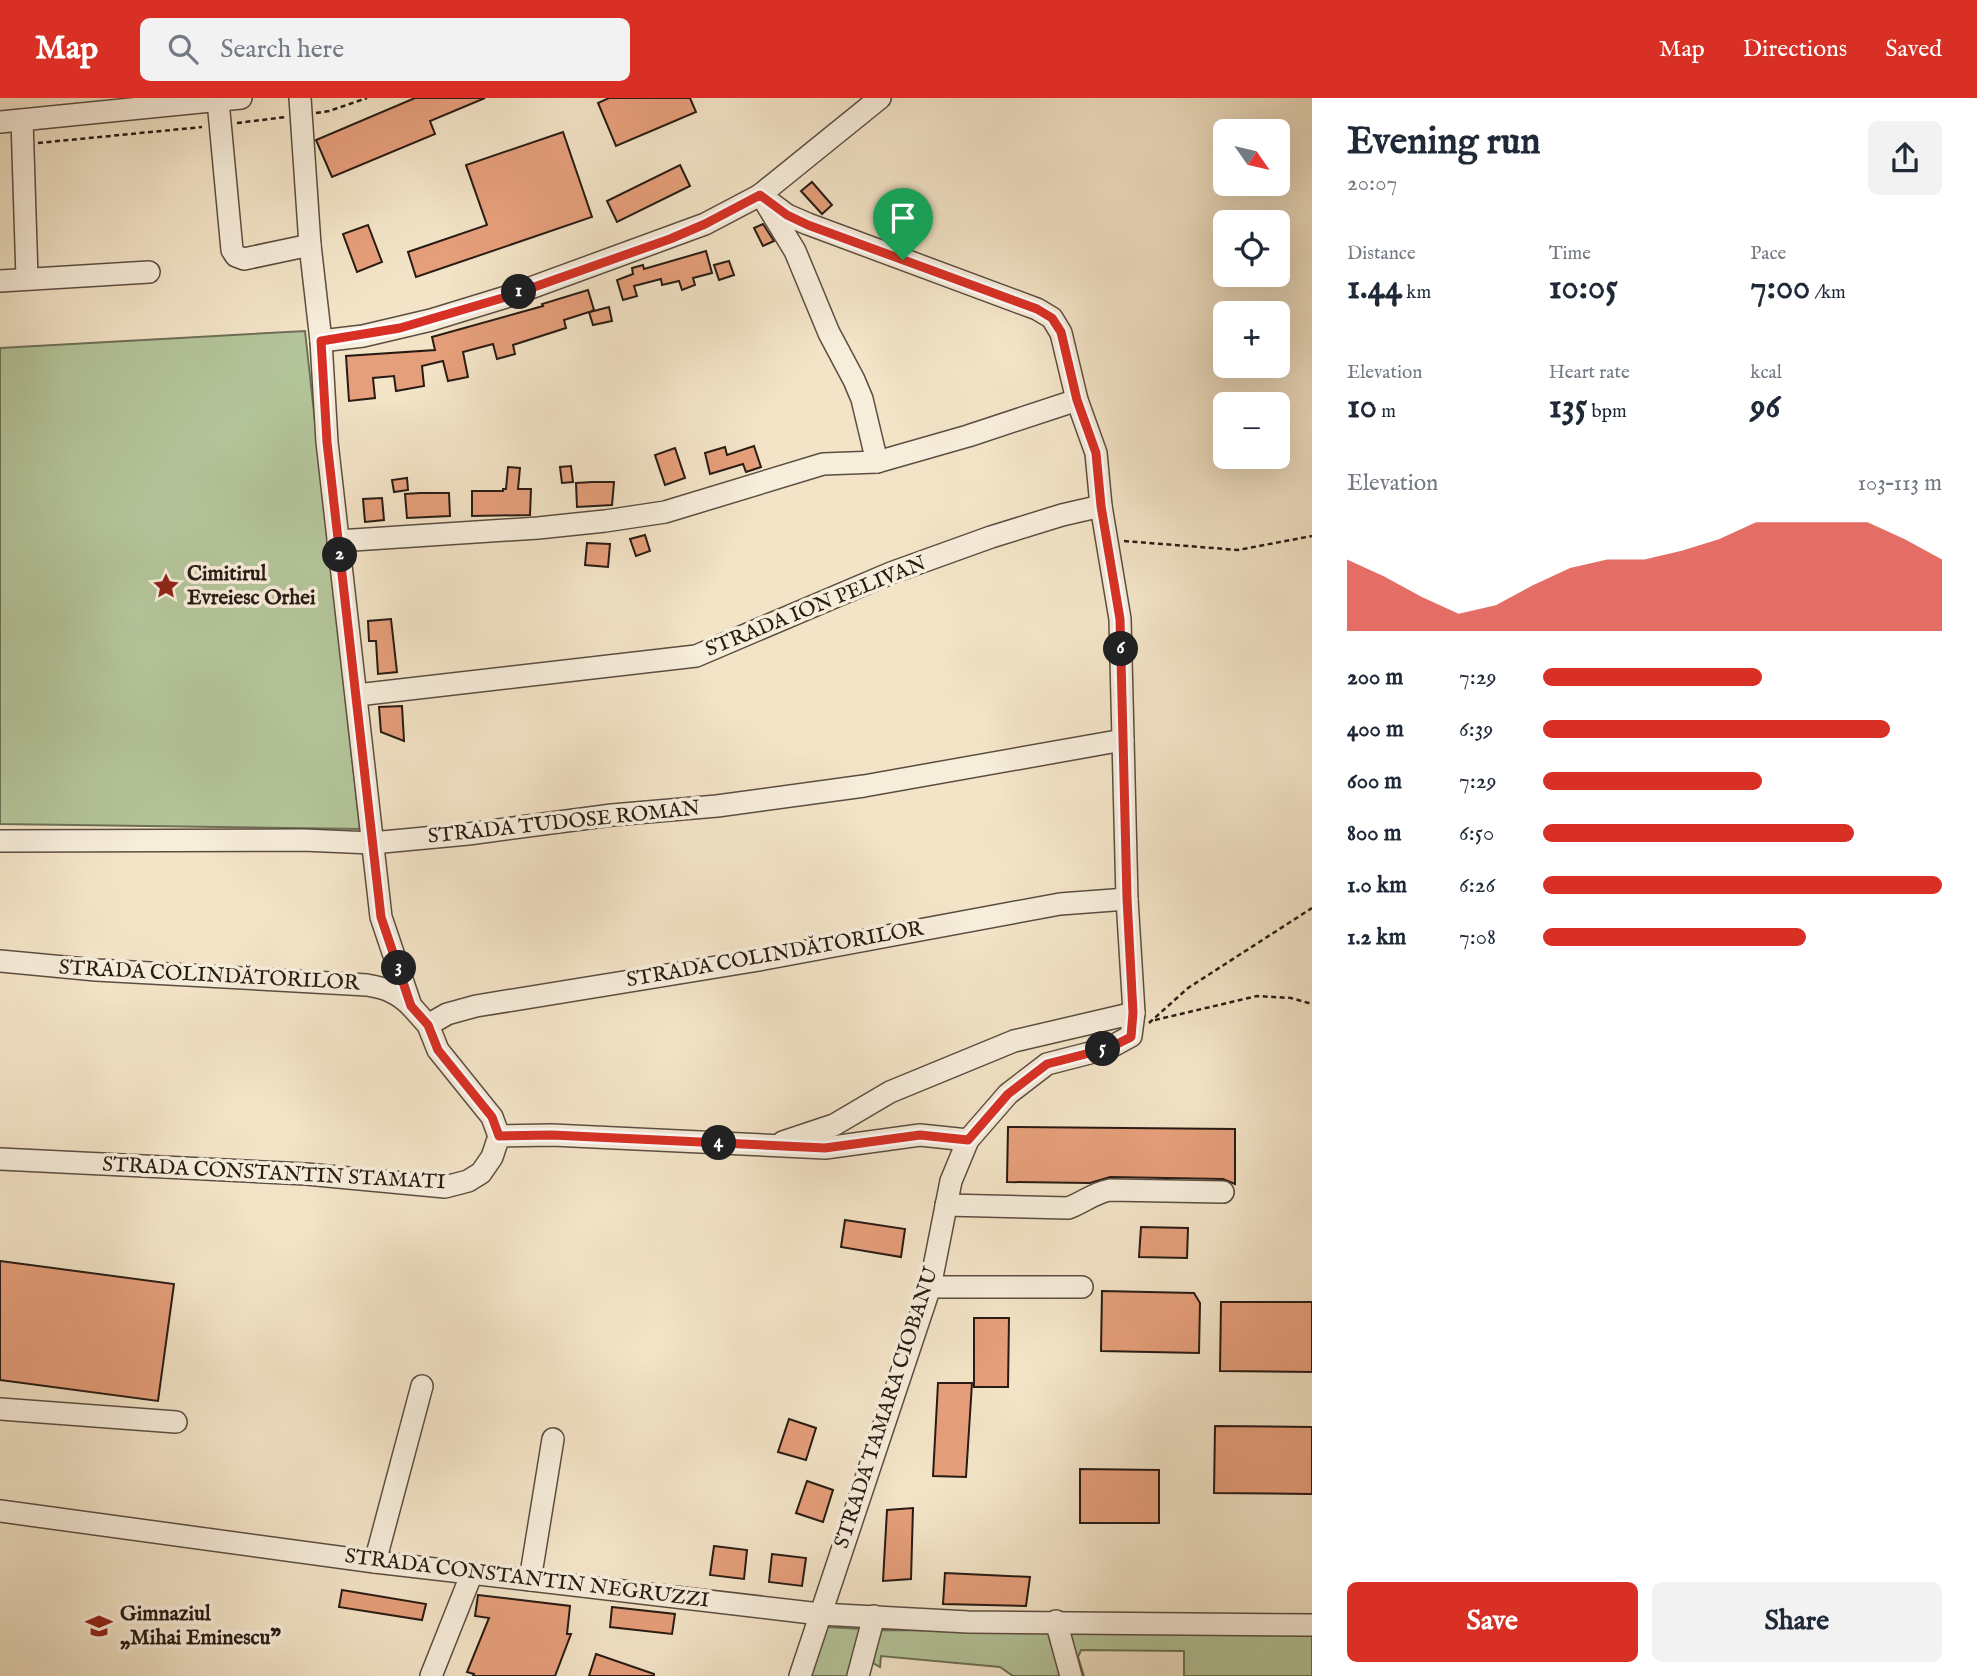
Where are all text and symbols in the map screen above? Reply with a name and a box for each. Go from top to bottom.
search box [140,18,630,81]
text: Map [35,28,98,70]
icon: search [164,30,202,68]
text: Search here [220,33,344,66]
text: Map [1659,34,1705,65]
text: Directions [1743,34,1847,65]
text: Saved [1885,34,1942,65]
north arrow [1213,119,1290,196]
map controls [1213,119,1290,469]
text: Evening run [1347,119,1541,167]
button: share [1868,121,1942,195]
text: 20:07 [1347,169,1397,198]
pin [873,188,933,260]
icon: arrive [884,199,922,237]
button: locate [1213,210,1290,287]
text: Distance [1347,242,1416,266]
text: Time [1549,242,1591,266]
text: Pace [1750,242,1786,266]
text: 1.44 [1347,266,1402,311]
text: 10:05 [1549,266,1618,311]
text: 7:00 [1750,266,1810,311]
pin: 1 [502,274,536,310]
text: 1 [515,279,522,303]
text: km [1402,281,1431,305]
text: /km [1810,281,1846,305]
button: + [1213,301,1290,378]
text: Elevation [1347,361,1422,385]
text: Heart rate [1549,361,1630,385]
text: kcal [1750,361,1782,385]
text: 10 [1347,385,1377,430]
text: 135 [1549,385,1587,430]
text: 96 [1750,385,1780,430]
button: − [1213,392,1290,469]
text: m [1377,400,1396,424]
text: bpm [1587,400,1627,424]
text: Elevation [1347,469,1438,498]
text: 103–113 m [1857,469,1942,498]
pin: 2 [322,538,358,573]
text: 2 [335,542,344,566]
street label: STRADA ION PELIVAN [702,550,930,664]
place label: Cimitirul Evreiesc Orhei [187,561,316,612]
place icon: Cimitirul Evreiesc Orhei [151,571,181,601]
pin: 6 [1104,632,1138,666]
text: 6 [1116,636,1125,660]
text: 200 m [1347,663,1403,692]
text: 7:29 [1459,663,1497,692]
text: 400 m [1347,715,1404,744]
text: 6:39 [1459,715,1493,744]
text: 600 m [1347,767,1402,796]
text: 7:29 [1459,767,1497,796]
street label: STRADA TUDOSE ROMAN [427,795,701,851]
text: 800 m [1347,819,1401,848]
text: 6:50 [1459,819,1494,848]
text: 1.0 km [1347,871,1407,900]
text: 6:26 [1459,871,1495,900]
street label: STRADA COLINDĂTORILOR [624,914,927,994]
text: 1.2 km [1347,923,1406,952]
text: 7:08 [1459,923,1496,952]
pin: 3 [382,950,416,986]
street label: STRADA COLINDĂTORILOR [58,954,361,997]
text: 3 [395,955,402,979]
pin: 5 [1086,1032,1120,1066]
text: 5 [1099,1036,1106,1060]
pin: 4 [702,1126,736,1160]
text: 4 [714,1130,723,1154]
street label: STRADA CONSTANTIN STAMATI [102,1152,446,1196]
street label: STRADA TAMARA CIOBANU [829,1264,945,1552]
street label: STRADA CONSTANTIN NEGRUZZI [343,1543,711,1615]
button: Save [1347,1582,1638,1662]
button: Share [1652,1582,1942,1662]
place label: Gimnaziul „Mihai Eminescu” [120,1601,281,1652]
school or university icon: Gimnaziul „Mihai Eminescu” [84,1611,114,1641]

